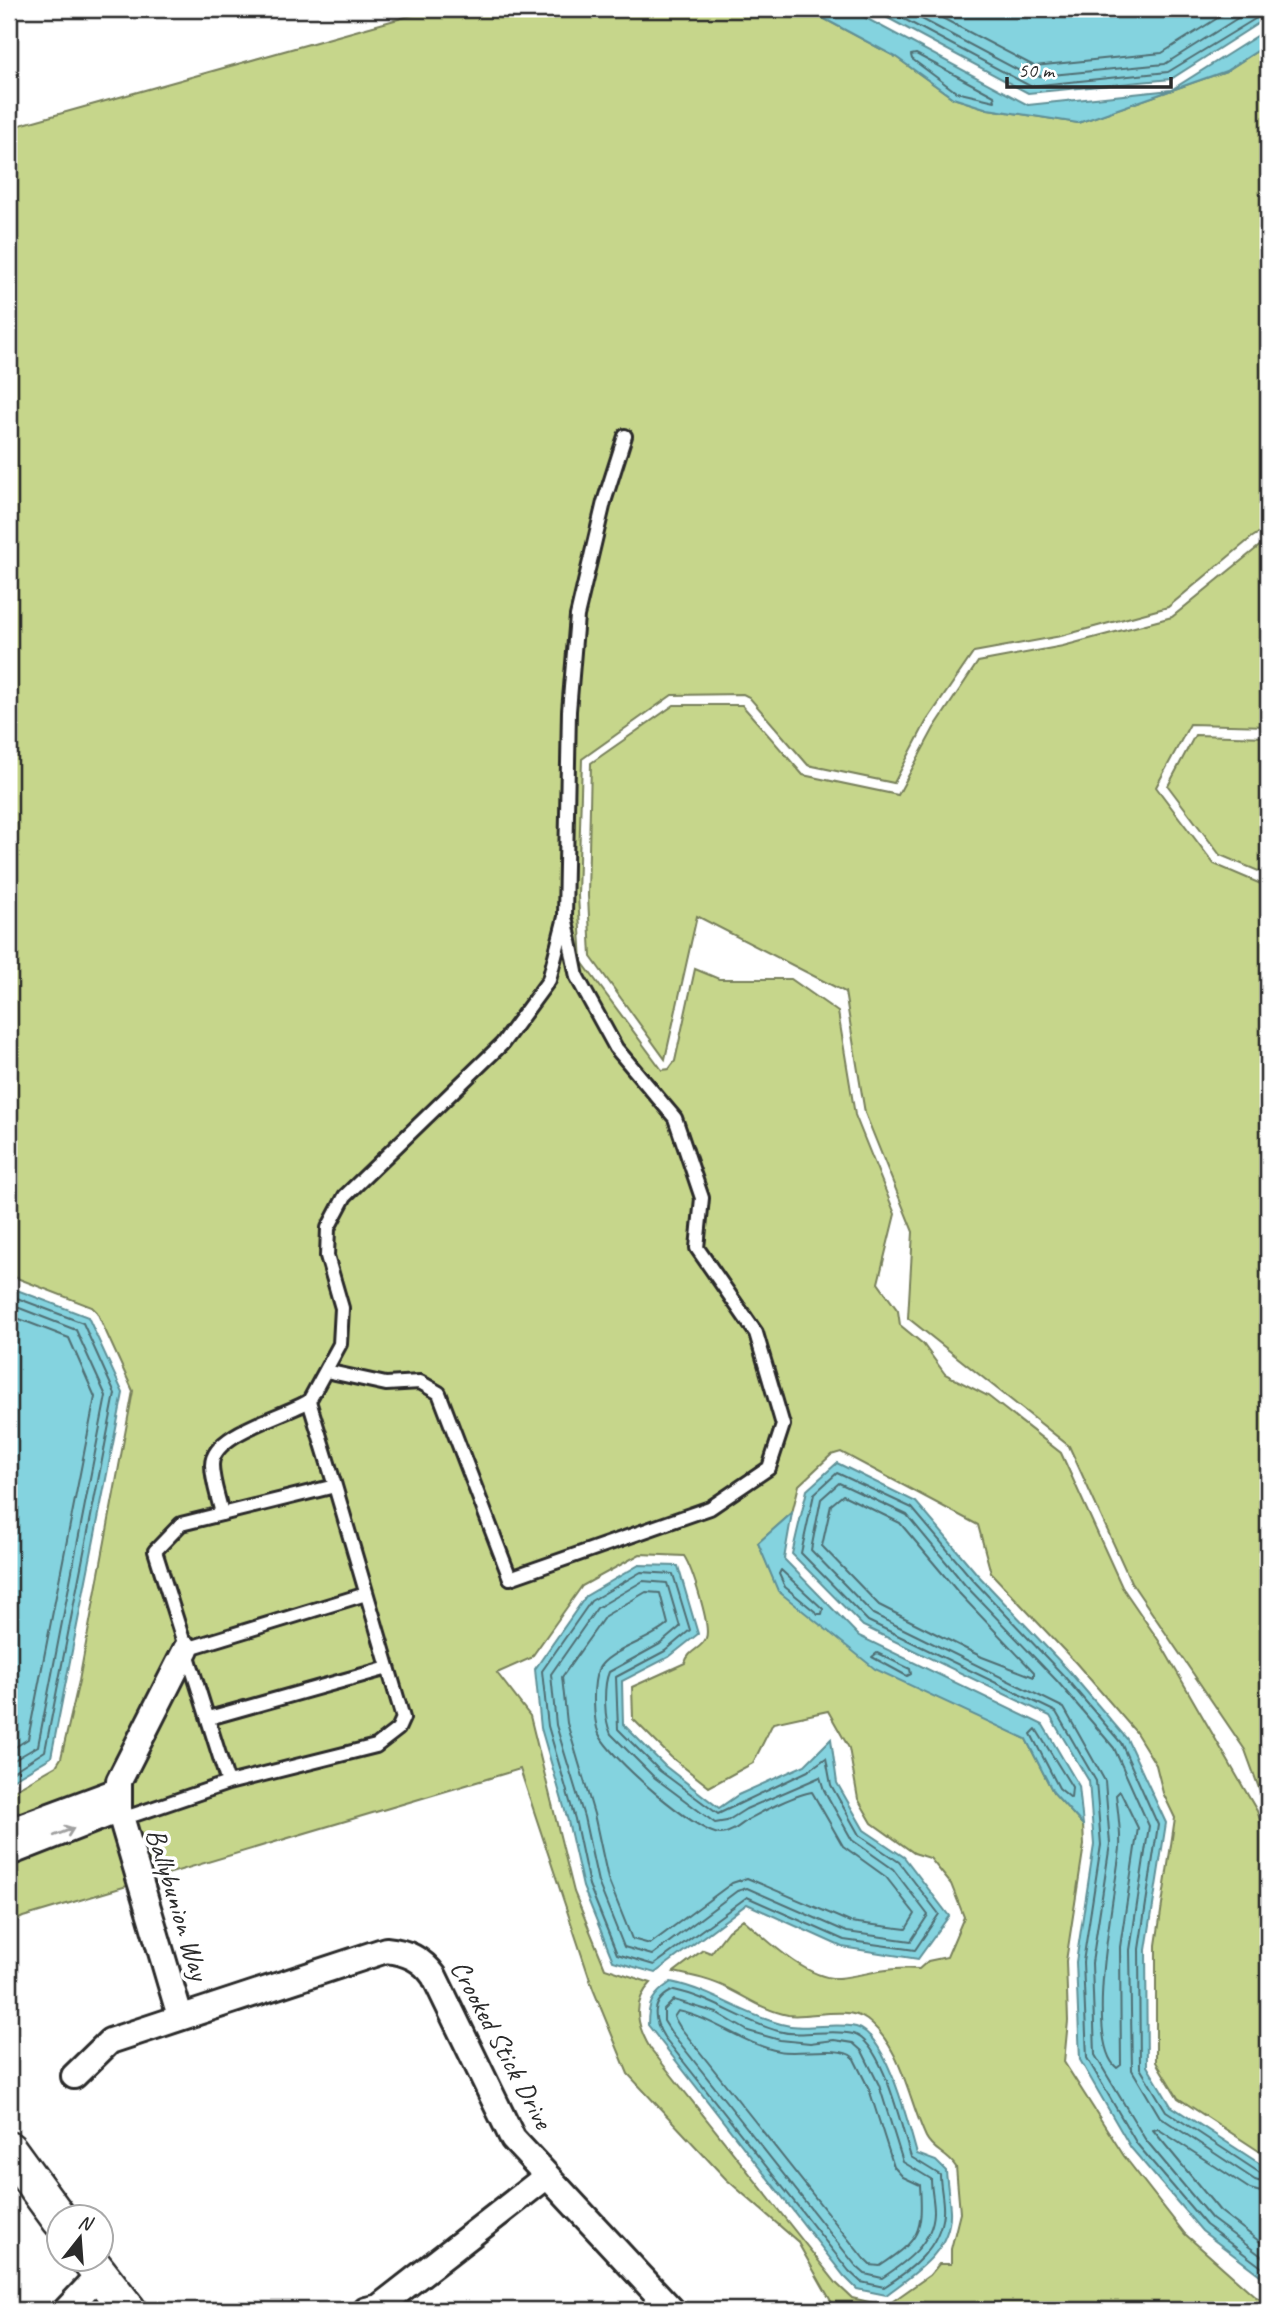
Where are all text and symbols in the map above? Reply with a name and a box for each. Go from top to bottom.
scale bar [1007,46,1172,90]
text: 50 m [1018,57,1056,83]
one-way arrow [52,1824,74,1837]
street label: Ballybunion Way [138,1824,218,1986]
street label: Crooked Stick Drive [443,1954,562,2136]
north arrow [46,2204,116,2274]
text: N [76,2210,97,2237]

